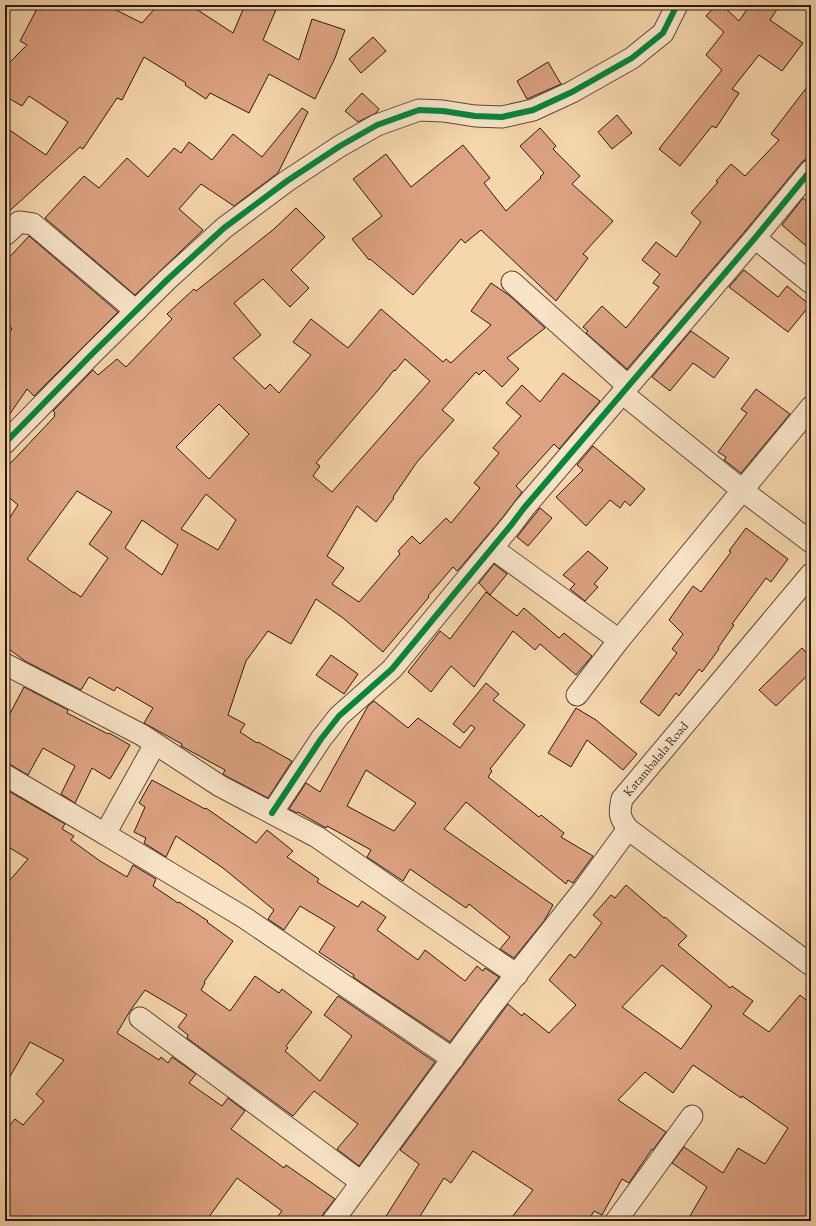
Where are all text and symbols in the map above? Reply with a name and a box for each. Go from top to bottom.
street label: Katambalala Road [620,718,694,801]

